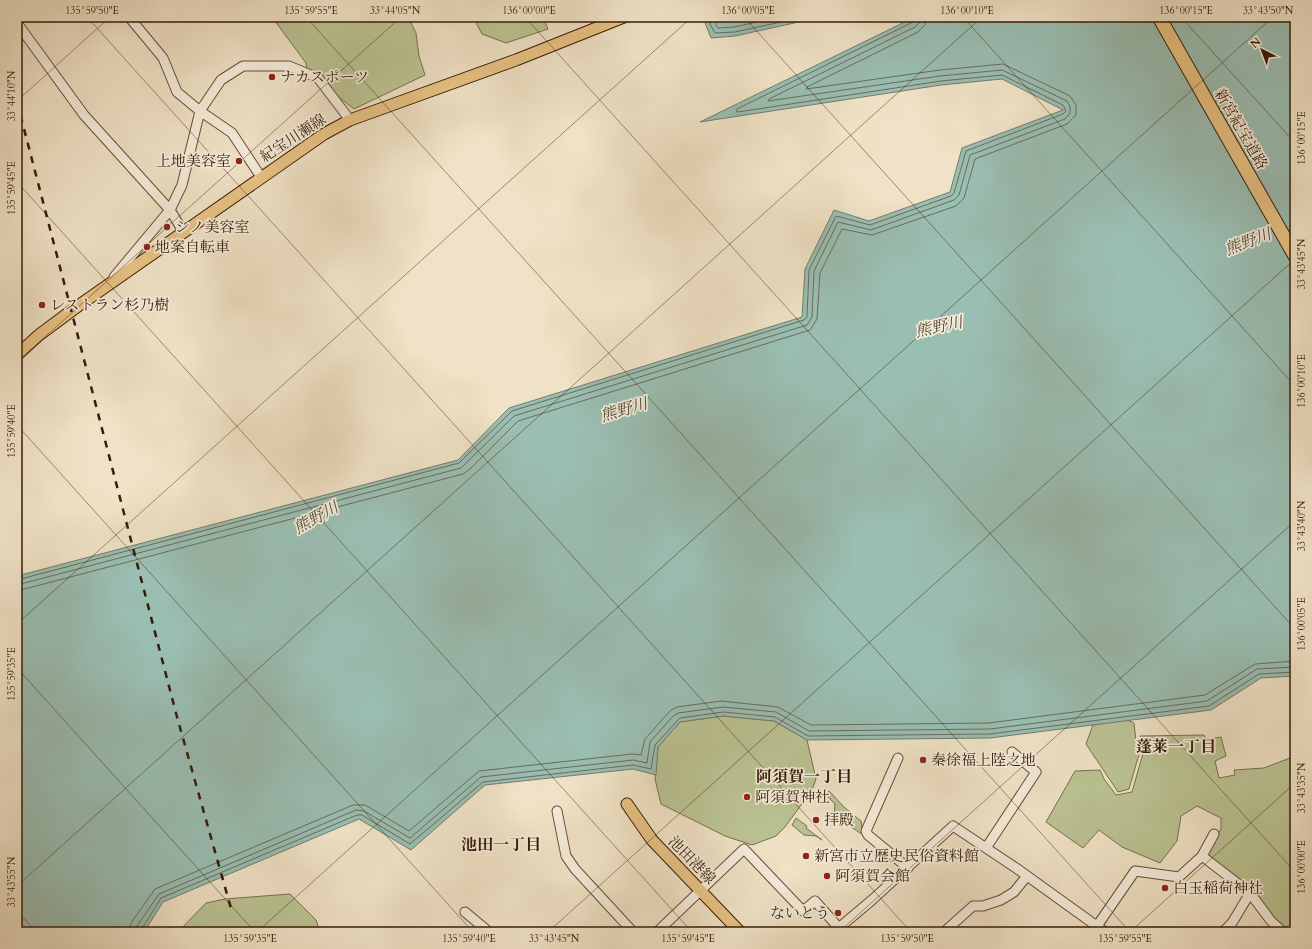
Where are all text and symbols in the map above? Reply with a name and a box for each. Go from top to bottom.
text: 135°59'50"E [65,4,119,18]
text: 135°59'55"E [284,4,338,18]
text: 33°44'05"N [370,4,421,18]
text: 136°00'00"E [502,4,556,18]
text: 136°00'05"E [721,4,775,18]
text: 136°00'10"E [940,4,994,18]
text: 136°00'15"E [1159,4,1213,18]
text: 33°43'50"N [1243,4,1294,18]
north arrow [1242,30,1282,70]
text: N [1247,34,1265,52]
place label: ナカスポーツ [280,67,369,87]
text: 33°44'10"N [5,70,19,121]
marker: ナカスポーツ [267,72,277,82]
street label: 新宮紀宝道路 [1210,85,1272,173]
street label: 紀宝川瀬線 [256,109,330,167]
text: 136°00'15"E [1295,111,1309,165]
place label: 上地美容室 [156,151,231,171]
marker: 上地美容室 [234,156,244,166]
text: 135°59'45"E [5,161,19,215]
place label: シノ美容室 [175,217,249,237]
marker: シノ美容室 [162,222,172,232]
water label: 熊野川 [1222,222,1276,261]
place label: 地案自転車 [155,237,230,257]
text: 33°43'45"N [1295,238,1309,289]
marker: 地案自転車 [142,242,152,252]
place label: レストラン杉乃樹 [50,295,170,315]
marker: レストラン杉乃樹 [37,300,47,310]
water label: 熊野川 [913,311,967,343]
text: 136°00'10"E [1295,354,1309,408]
water label: 熊野川 [598,392,652,427]
text: 135°59'40"E [5,404,19,458]
water label: 熊野川 [290,496,344,539]
text: 33°43'40"N [1295,500,1309,551]
text: 136°00'05"E [1295,597,1309,651]
text: 135°59'35"E [5,647,19,701]
district label: 蓬莱一丁目 [1136,736,1216,758]
place label: 秦徐福上陸之地 [931,750,1036,770]
marker: 秦徐福上陸之地 [918,755,928,765]
text: 33°43'35"N [1295,762,1309,813]
district label: 阿須賀一丁目 [756,766,852,788]
place label: 阿須賀神社 [755,787,830,807]
marker: 阿須賀神社 [742,792,752,802]
place label: 拝殿 [824,810,854,830]
marker: 拝殿 [811,815,821,825]
street label: 池田港線 [664,831,720,889]
district label: 池田一丁目 [461,834,541,856]
text: 136°00'00"E [1295,840,1309,894]
place label: 新宮市立歴史民俗資料館 [814,846,979,866]
marker: 新宮市立歴史民俗資料館 [801,851,811,861]
text: 33°43'55"N [5,856,19,907]
place label: 阿須賀会館 [835,866,910,886]
marker: 阿須賀会館 [822,871,832,881]
place label: 白玉稲荷神社 [1173,878,1263,898]
marker: 白玉稲荷神社 [1160,883,1170,893]
place label: ないとう [770,903,830,923]
marker: ないとう [833,908,843,918]
text: 135°59'35"E [223,932,277,946]
text: 135°59'40"E [442,932,496,946]
text: 33°43'45"N [529,932,580,946]
text: 135°59'45"E [661,932,715,946]
text: 135°59'50"E [880,932,934,946]
text: 135°59'55"E [1098,932,1152,946]

